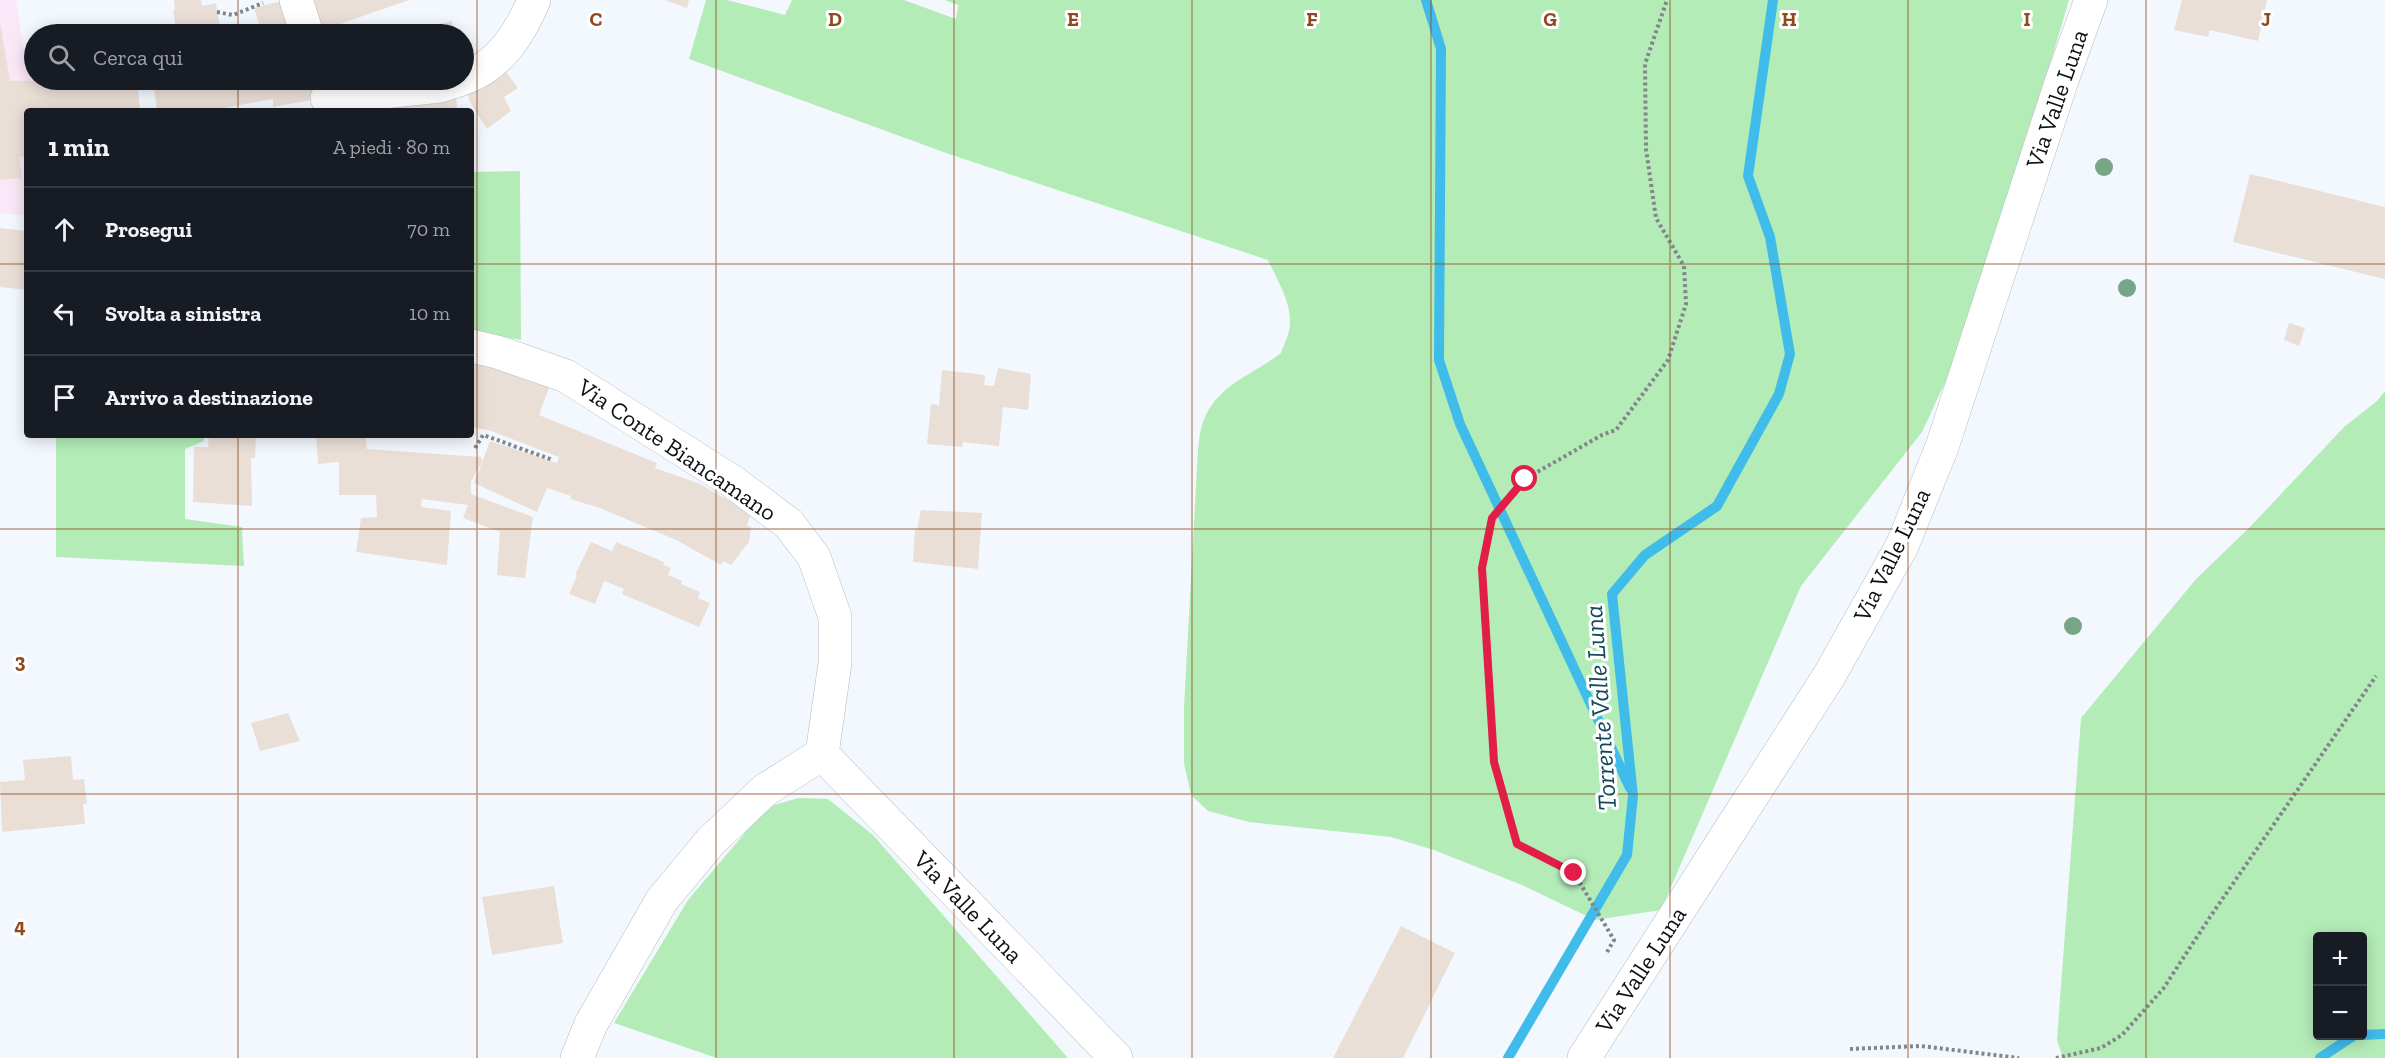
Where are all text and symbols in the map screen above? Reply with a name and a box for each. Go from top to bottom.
text: C [590,7,603,31]
text: D [828,7,842,31]
text: E [1067,7,1079,31]
text: F [1306,7,1318,31]
text: G [1543,7,1557,31]
text: H [1781,7,1797,31]
text: I [2023,7,2031,31]
text: J [2261,7,2271,31]
search box [24,24,474,90]
street label: Via Valle Luna [2019,25,2094,173]
icon: search [45,41,78,74]
text: Cerca qui [93,44,183,71]
text: 1 min [48,131,109,163]
text: A piedi · 80 m [333,135,450,159]
icon: ahead [48,213,81,246]
text: Prosegui [105,216,192,243]
text: 70 m [407,217,450,241]
icon: left [48,297,81,330]
text: Svolta a sinistra [105,300,261,327]
text: 10 m [409,301,450,325]
street label: Via Conte Biancamano [571,372,782,527]
icon: arrive [48,381,81,414]
text: Arrivo a destinazione [105,384,313,411]
route start [1511,465,1537,491]
street label: Via Valle Luna [1846,483,1937,627]
water label: Torrente Valle Luna [1577,604,1623,812]
text: 3 [15,649,26,673]
street label: Via Valle Luna [907,844,1029,969]
route end [1560,859,1586,885]
street label: Via Valle Luna [1588,901,1692,1039]
text: 4 [14,914,26,938]
map controls [2313,932,2367,1040]
button: + [2313,932,2367,986]
button: − [2313,986,2367,1040]

